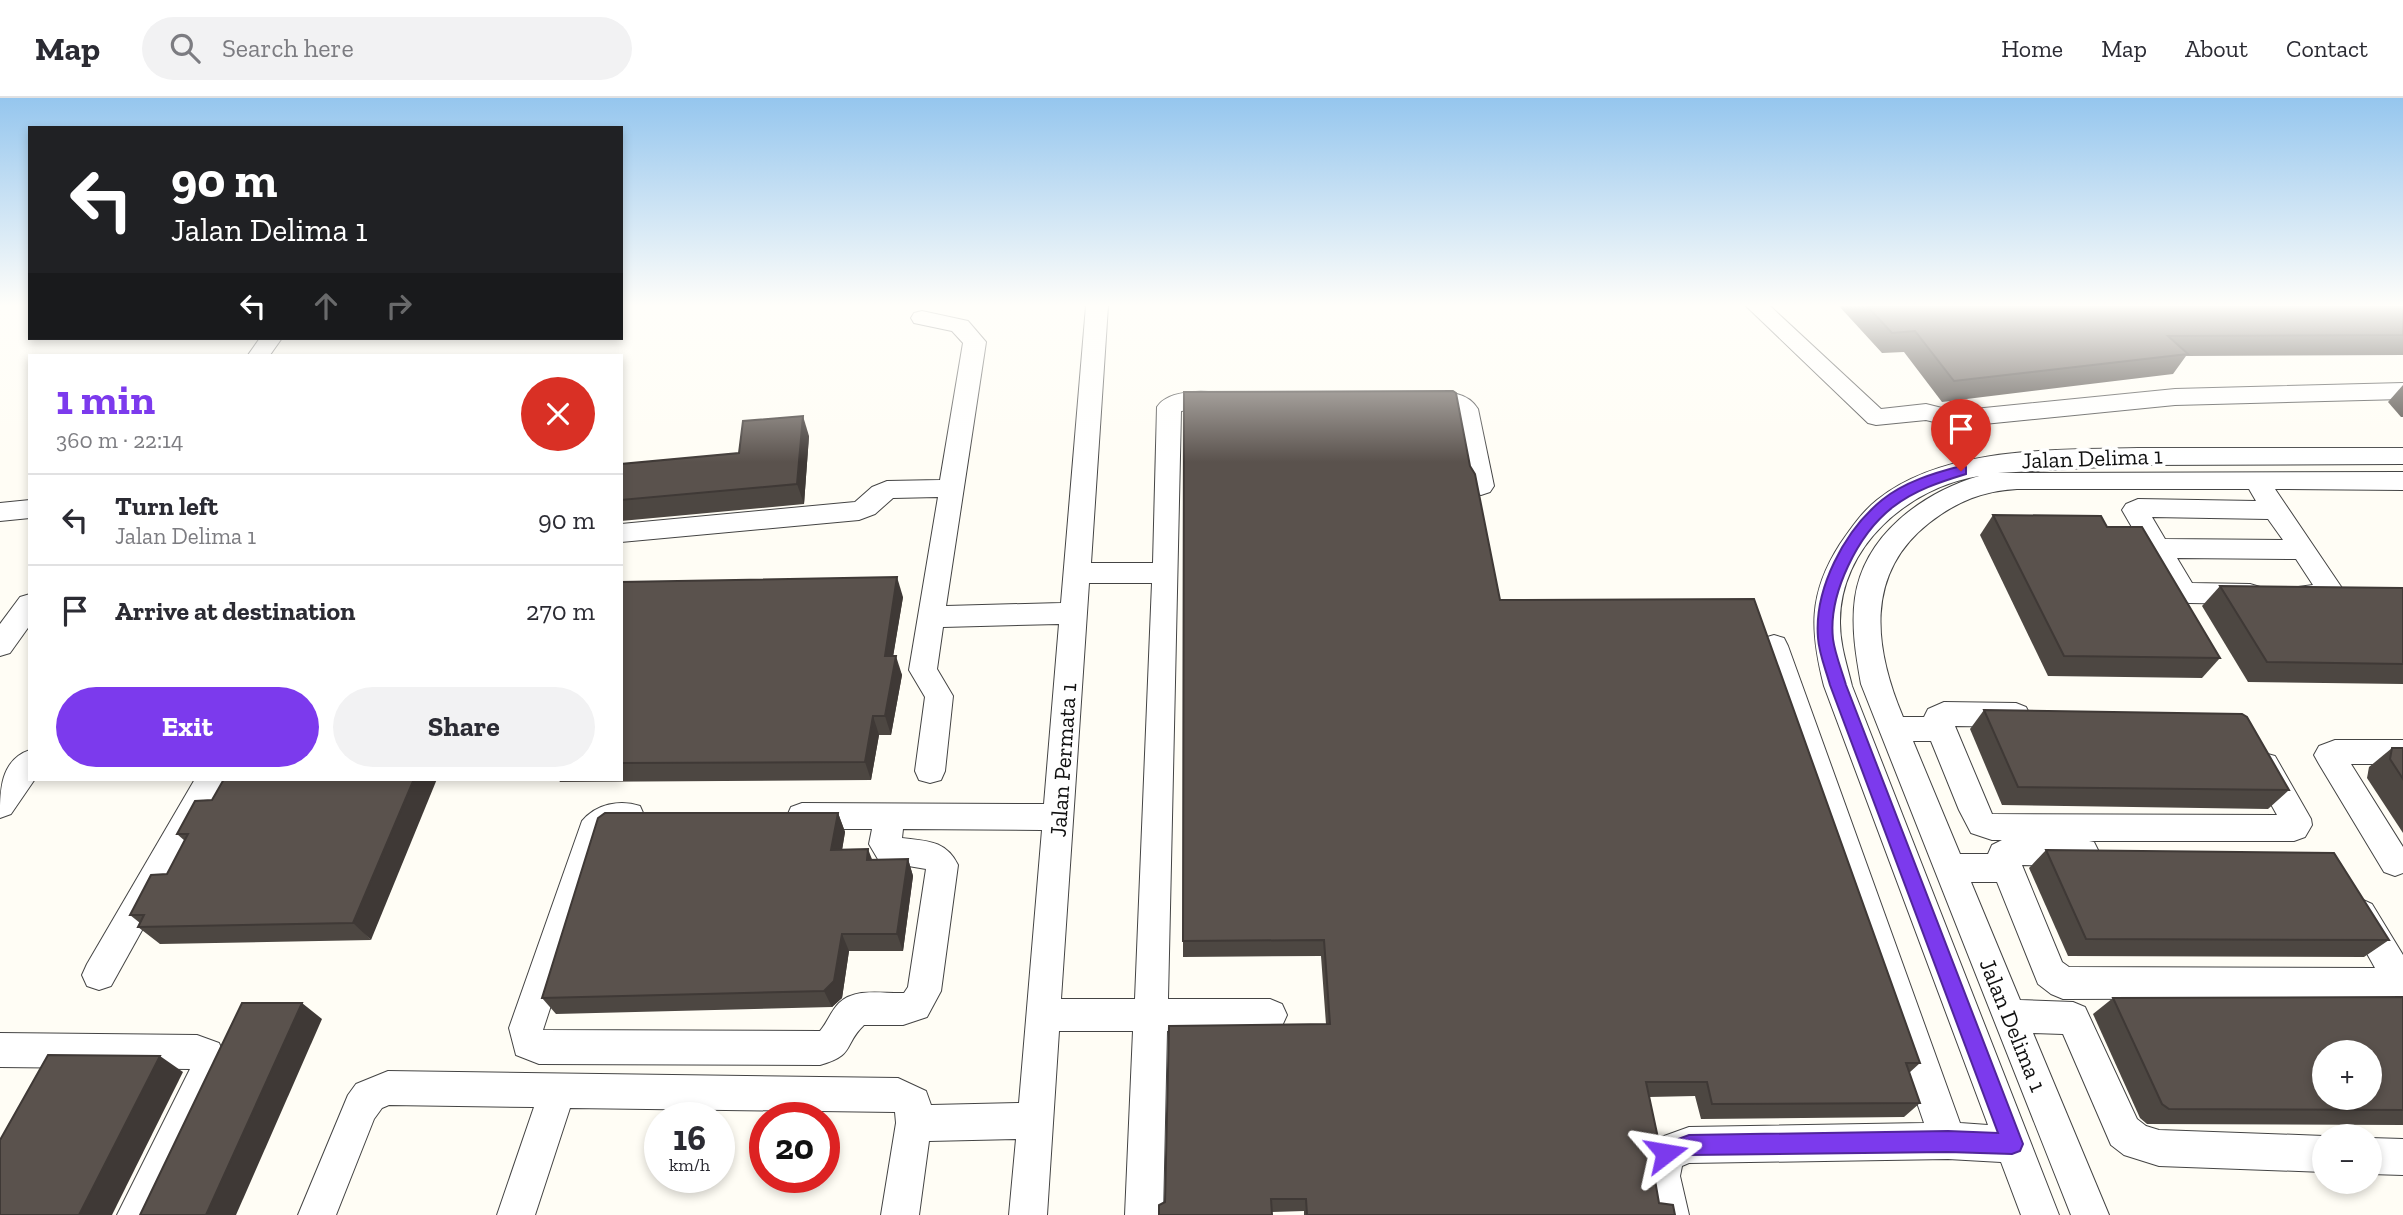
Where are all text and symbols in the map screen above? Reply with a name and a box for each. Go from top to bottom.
search box [142,17,632,80]
text: Map [35,29,100,68]
icon: search [166,29,204,67]
text: Search here [222,32,354,64]
text: Home [2001,34,2063,63]
text: Map [2101,34,2147,63]
text: About [2185,34,2248,63]
text: Contact [2286,34,2368,63]
text: 90 m [171,151,278,210]
icon: left [56,154,147,245]
text: Jalan Delima 1 [171,211,367,249]
icon: left [234,287,272,325]
icon: ahead [307,287,345,325]
icon: right [380,287,418,325]
text: 1 min [56,374,155,425]
button: close [521,377,595,451]
pin [1931,399,1991,471]
icon: arrive [1942,410,1980,448]
text: 360 m · 22:14 [56,426,183,454]
street label: Jalan Delima 1 [2021,442,2163,474]
text: Turn left [115,490,218,522]
icon: left [56,501,94,539]
text: 90 m [538,504,595,536]
text: Jalan Delima 1 [115,522,256,550]
icon: arrive [56,592,94,630]
text: Arrive at destination [115,595,355,627]
text: 270 m [526,595,595,627]
street label: Jalan Permata 1 [1044,682,1082,838]
button: Exit [56,687,319,767]
button: Share [333,687,595,767]
street label: Jalan Delima 1 [1974,954,2052,1096]
map controls [2312,1040,2382,1194]
button: + [2312,1040,2382,1110]
speed limit sign: 20 [749,1102,840,1193]
position arrow [1629,1116,1703,1190]
text: 16 [673,1117,706,1159]
button: − [2312,1124,2382,1194]
text: km/h [669,1154,710,1176]

